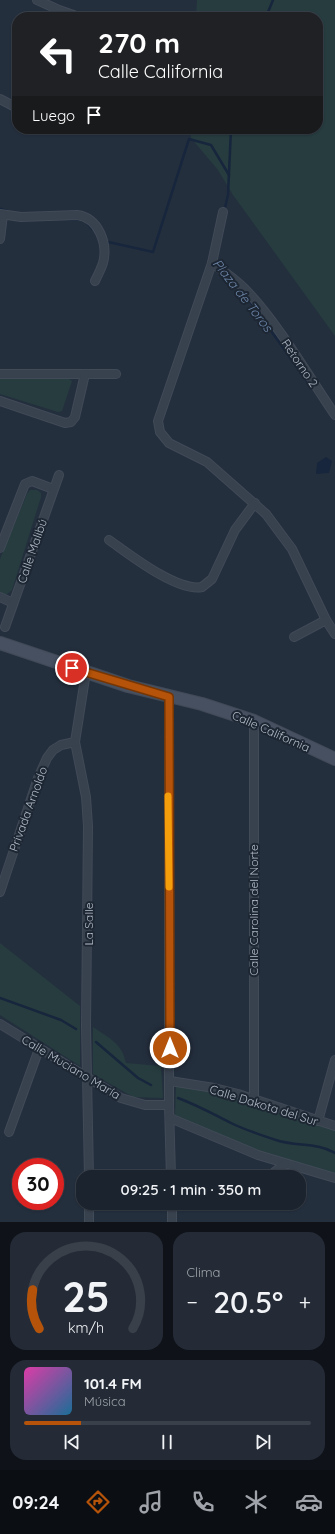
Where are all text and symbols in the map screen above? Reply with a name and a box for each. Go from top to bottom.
text: 270 m [98,25,180,60]
icon: left [32,28,84,80]
text: Calle California [98,60,223,83]
icon: arrive [83,104,105,126]
text: Luego [32,106,75,125]
water label: Plaza de Toros [210,255,277,335]
street label: Retorno 2 [278,336,322,390]
street label: Calle Malibú [14,517,50,585]
pin [55,651,89,685]
icon: arrive [61,657,83,679]
street label: Calle California [230,707,312,755]
street label: Privada Arnoldo [6,764,50,854]
street label: Calle Carolina del Norte [246,844,261,976]
street label: La Salle [81,902,96,946]
position arrow [149,1027,191,1069]
street label: Calle Muciano María [19,1032,123,1102]
street label: Calle Dakota del Sur [208,1081,320,1129]
speed limit sign: 30 [12,1158,64,1210]
text: 09:25 · 1 min · 350 m [121,1180,261,1199]
text: Clima [187,1264,221,1280]
text: 25 [62,1270,110,1322]
text: 20.5° [213,1283,283,1321]
text: − [187,1288,198,1316]
text: + [299,1288,311,1316]
text: km/h [68,1319,104,1337]
text: 101.4 FM [84,1374,142,1393]
text: Música [84,1393,126,1409]
icon: previous [61,1431,83,1453]
icon: pause [156,1431,178,1453]
icon: next [252,1431,274,1453]
icon: directions [84,1488,112,1516]
icon: music [137,1488,165,1516]
icon: phone [189,1488,217,1516]
icon: climate [242,1488,270,1516]
icon: car [295,1488,323,1516]
text: 09:24 [12,1491,59,1514]

